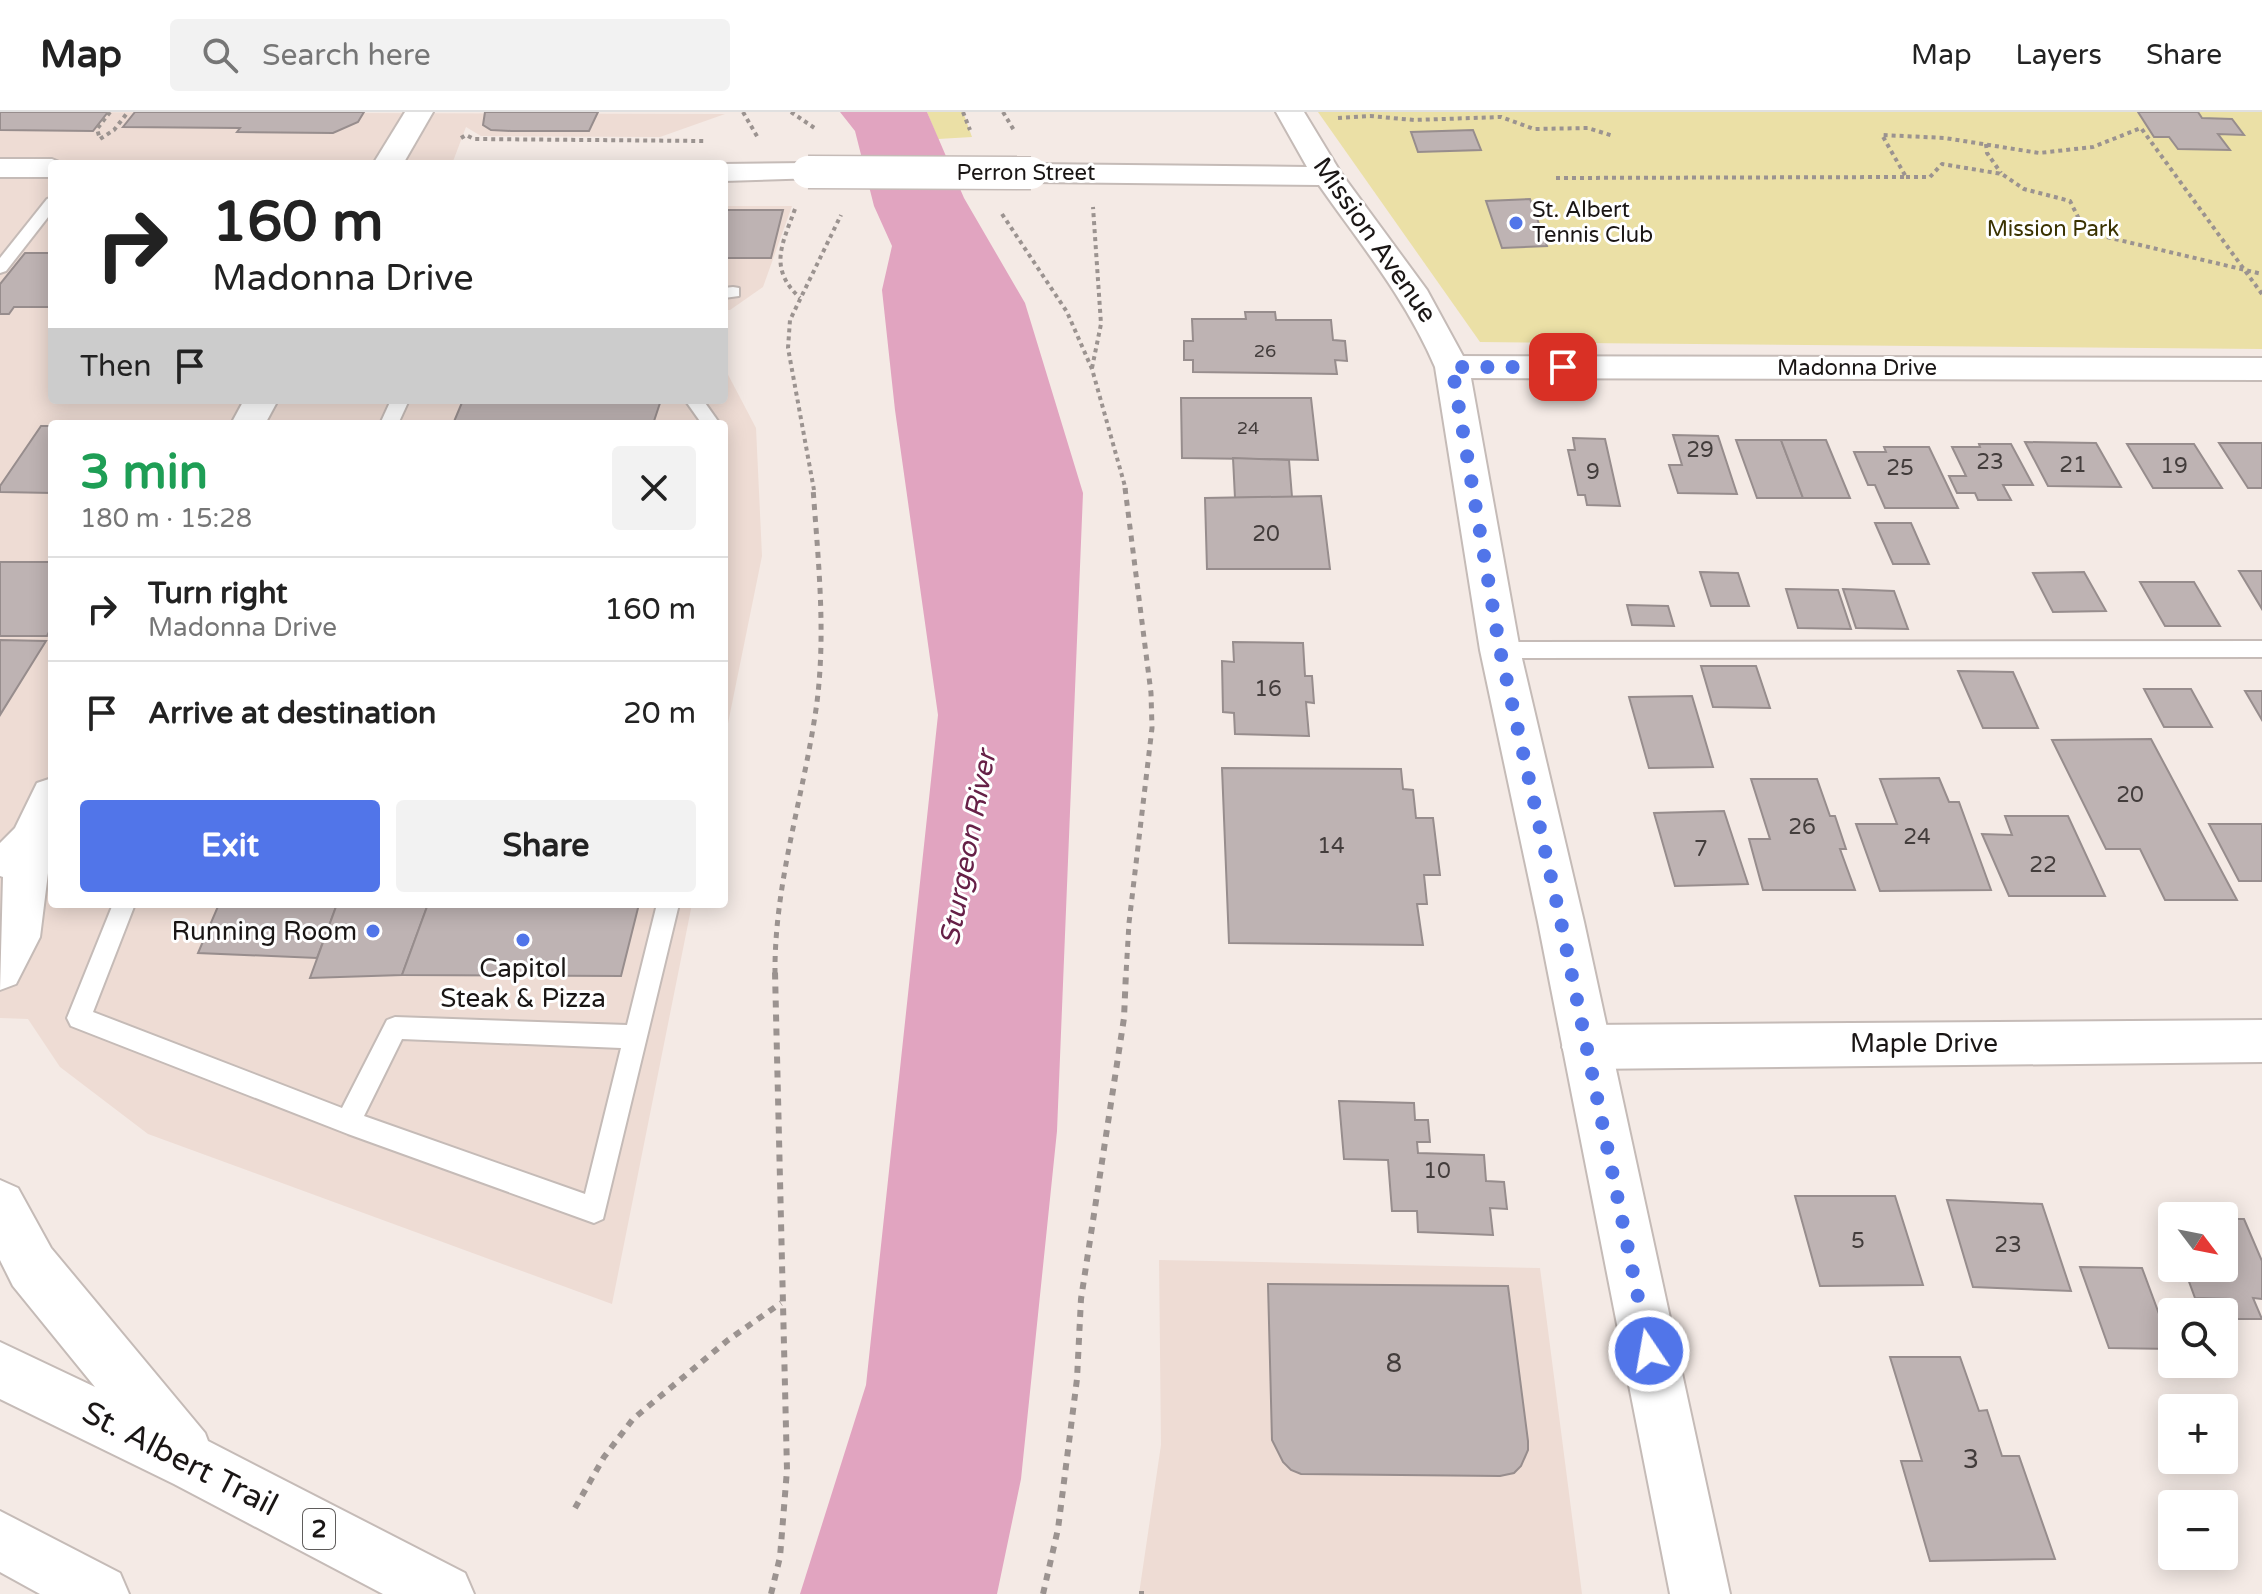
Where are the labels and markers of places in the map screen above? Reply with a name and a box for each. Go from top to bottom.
place label: St. Albert Tennis Club [1532,197,1653,248]
marker: St. Albert Tennis Club [1507,214,1525,232]
pin [1529,333,1597,401]
place label: Running Room [172,916,357,947]
marker: Running Room [364,922,382,940]
marker: Capitol Steak & Pizza [514,931,532,949]
place label: Capitol Steak & Pizza [440,953,606,1014]

